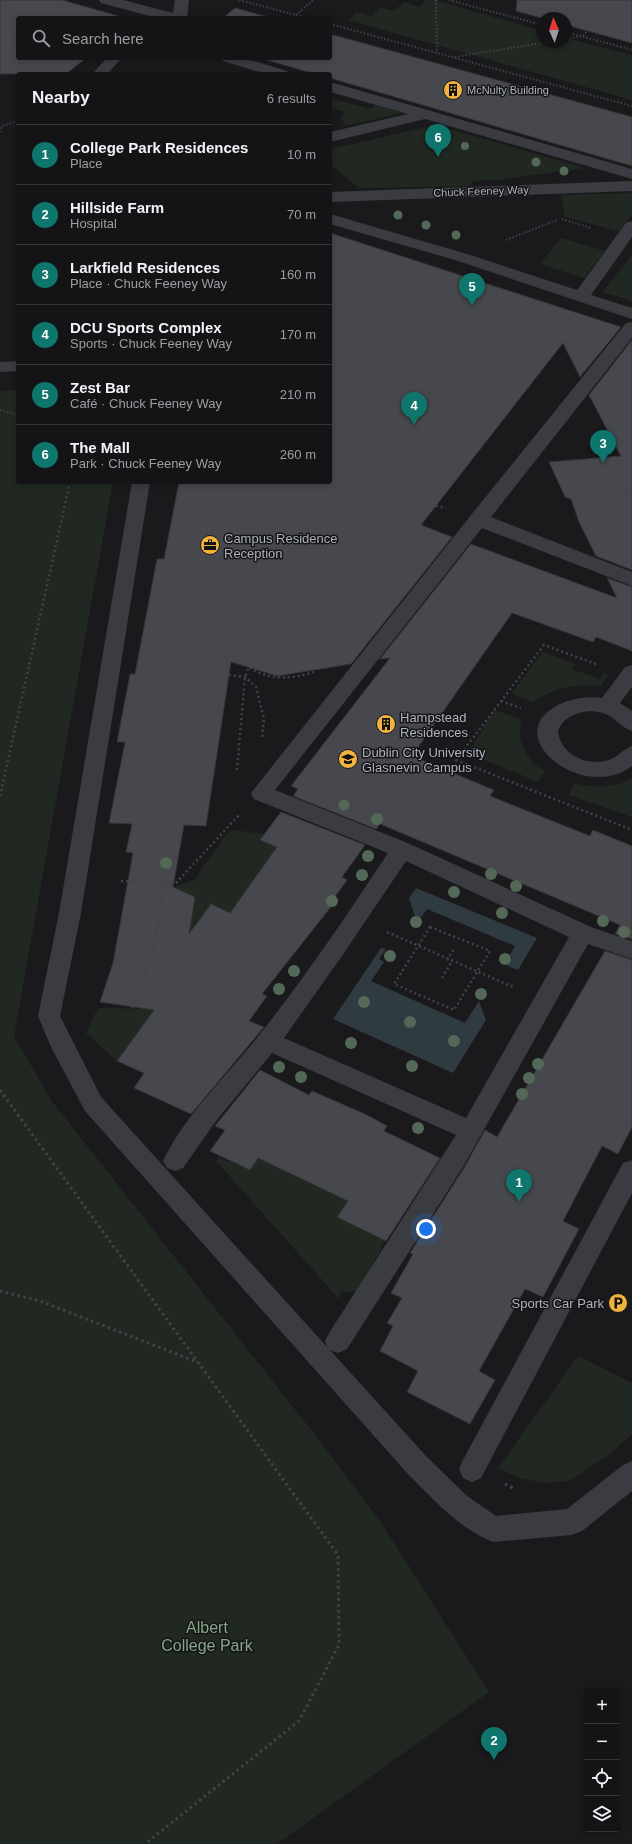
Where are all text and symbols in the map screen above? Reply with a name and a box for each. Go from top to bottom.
north arrow [536,12,572,48]
search box [16,16,332,60]
icon: search [30,27,52,49]
text: Search here [62,30,144,47]
building icon: McNulty Building [442,79,464,101]
place label: McNulty Building [467,84,549,96]
text: Nearby [32,88,90,107]
text: 6 results [267,91,316,106]
pin: 6 [425,124,451,157]
text: College Park Residences [70,139,248,156]
text: 1 [41,147,49,162]
text: 10 m [287,147,316,162]
text: Place [70,156,103,171]
street label: Chuck Feeney Way [433,183,529,199]
text: Hillside Farm [70,199,164,216]
text: 2 [41,207,49,222]
text: 70 m [287,207,316,222]
text: Hospital [70,216,117,231]
text: Larkfield Residences [70,259,220,276]
text: 3 [41,267,49,282]
text: 160 m [280,267,316,282]
pin: 5 [459,273,485,306]
text: Place · Chuck Feeney Way [70,276,227,291]
text: DCU Sports Complex [70,319,222,336]
text: 4 [41,327,49,342]
text: 170 m [280,327,316,342]
text: Sports · Chuck Feeney Way [70,336,232,351]
text: Zest Bar [70,379,130,396]
text: 5 [41,387,49,402]
text: 210 m [280,387,316,402]
pin: 4 [401,392,427,425]
text: Café · Chuck Feeney Way [70,396,222,411]
pin: 3 [590,430,616,463]
text: The Mall [70,439,130,456]
text: 6 [41,447,49,462]
text: 260 m [280,447,316,462]
text: Park · Chuck Feeney Way [70,456,221,471]
place label: Campus Residence Reception [224,531,337,561]
office icon: Campus Residence Reception [199,534,221,556]
place label: Hampstead Residences [400,710,468,740]
building icon: Hampstead Residences [375,713,397,735]
place label: Dublin City University Glasnevin Campus [362,745,486,775]
school or university icon: Dublin City University Glasnevin Campus [337,748,359,770]
pin: 1 [506,1169,532,1202]
your location [416,1219,436,1239]
parking icon: Sports Car Park [607,1292,629,1314]
place label: Sports Car Park [512,1296,604,1311]
park label: Albert College Park [161,1619,254,1654]
map controls [584,1688,620,1832]
button: + [584,1688,620,1724]
button: − [584,1724,620,1760]
pin: 2 [481,1727,507,1760]
button: locate [584,1760,620,1796]
button: layers [584,1796,620,1832]

